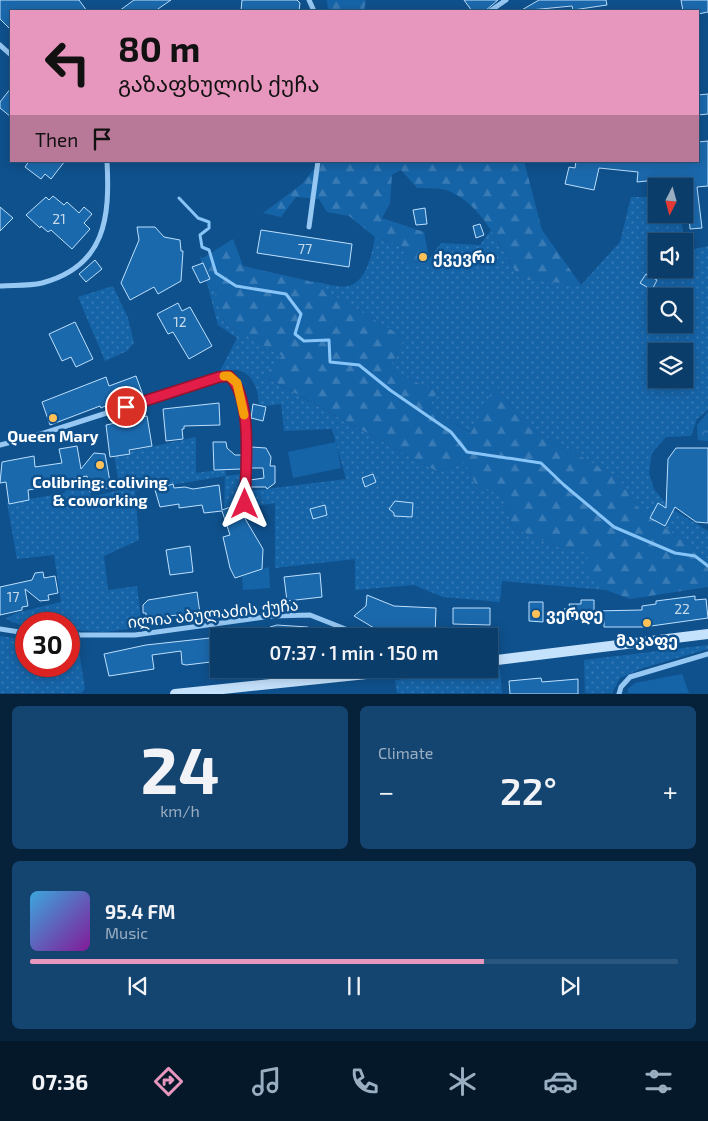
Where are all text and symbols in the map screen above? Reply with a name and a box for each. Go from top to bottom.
text: 80 m [118,27,200,69]
icon: left [35,30,100,95]
text: გაზაფხულის ქუჩა [118,70,319,96]
icon: arrive [88,125,116,153]
text: Then [35,128,78,151]
north arrow [648,178,692,222]
map controls [648,178,693,388]
house number: 21 [52,210,66,227]
button: sound [648,233,693,278]
house number: 77 [298,240,312,257]
place label: ქვევრი [433,247,495,267]
marker: ქვევრი [417,251,429,263]
button: search [648,288,693,333]
house number: 12 [173,313,187,330]
button: layers [648,343,693,388]
pin [105,386,147,428]
icon: arrive [112,393,140,421]
marker: Queen Mary [47,412,59,424]
place label: Queen Mary [7,426,99,446]
marker: Colibring: coliving & coworking [94,459,106,471]
place label: Colibring: coliving & coworking [32,472,168,509]
position arrow [218,477,270,529]
house number: 17 [7,588,19,605]
street label: ილია აბულაძის ქუჩა [127,594,300,633]
house number: 22 [674,600,690,617]
place label: ვერდე [546,604,603,625]
marker: ვერდე [530,608,542,620]
speed limit sign: 30 [15,612,80,677]
marker: მაკაფე [641,617,653,629]
place label: მაკაფე [616,630,678,650]
text: 07:37 · 1 min · 150 m [270,641,438,664]
text: 24 [140,729,220,807]
text: Climate [378,743,433,762]
text: 22° [500,767,557,813]
text: − [378,774,394,808]
text: + [663,774,678,808]
text: km/h [160,801,200,820]
text: 95.4 FM [105,900,175,923]
text: Music [105,923,148,942]
icon: previous [124,972,152,1000]
icon: pause [340,972,368,1000]
icon: next [556,972,584,1000]
icon: directions [151,1064,186,1099]
icon: music [249,1064,284,1099]
icon: phone [347,1064,382,1099]
icon: climate [445,1064,480,1099]
icon: car [543,1064,578,1099]
icon: filters [641,1064,676,1099]
text: 07:36 [32,1068,88,1094]

